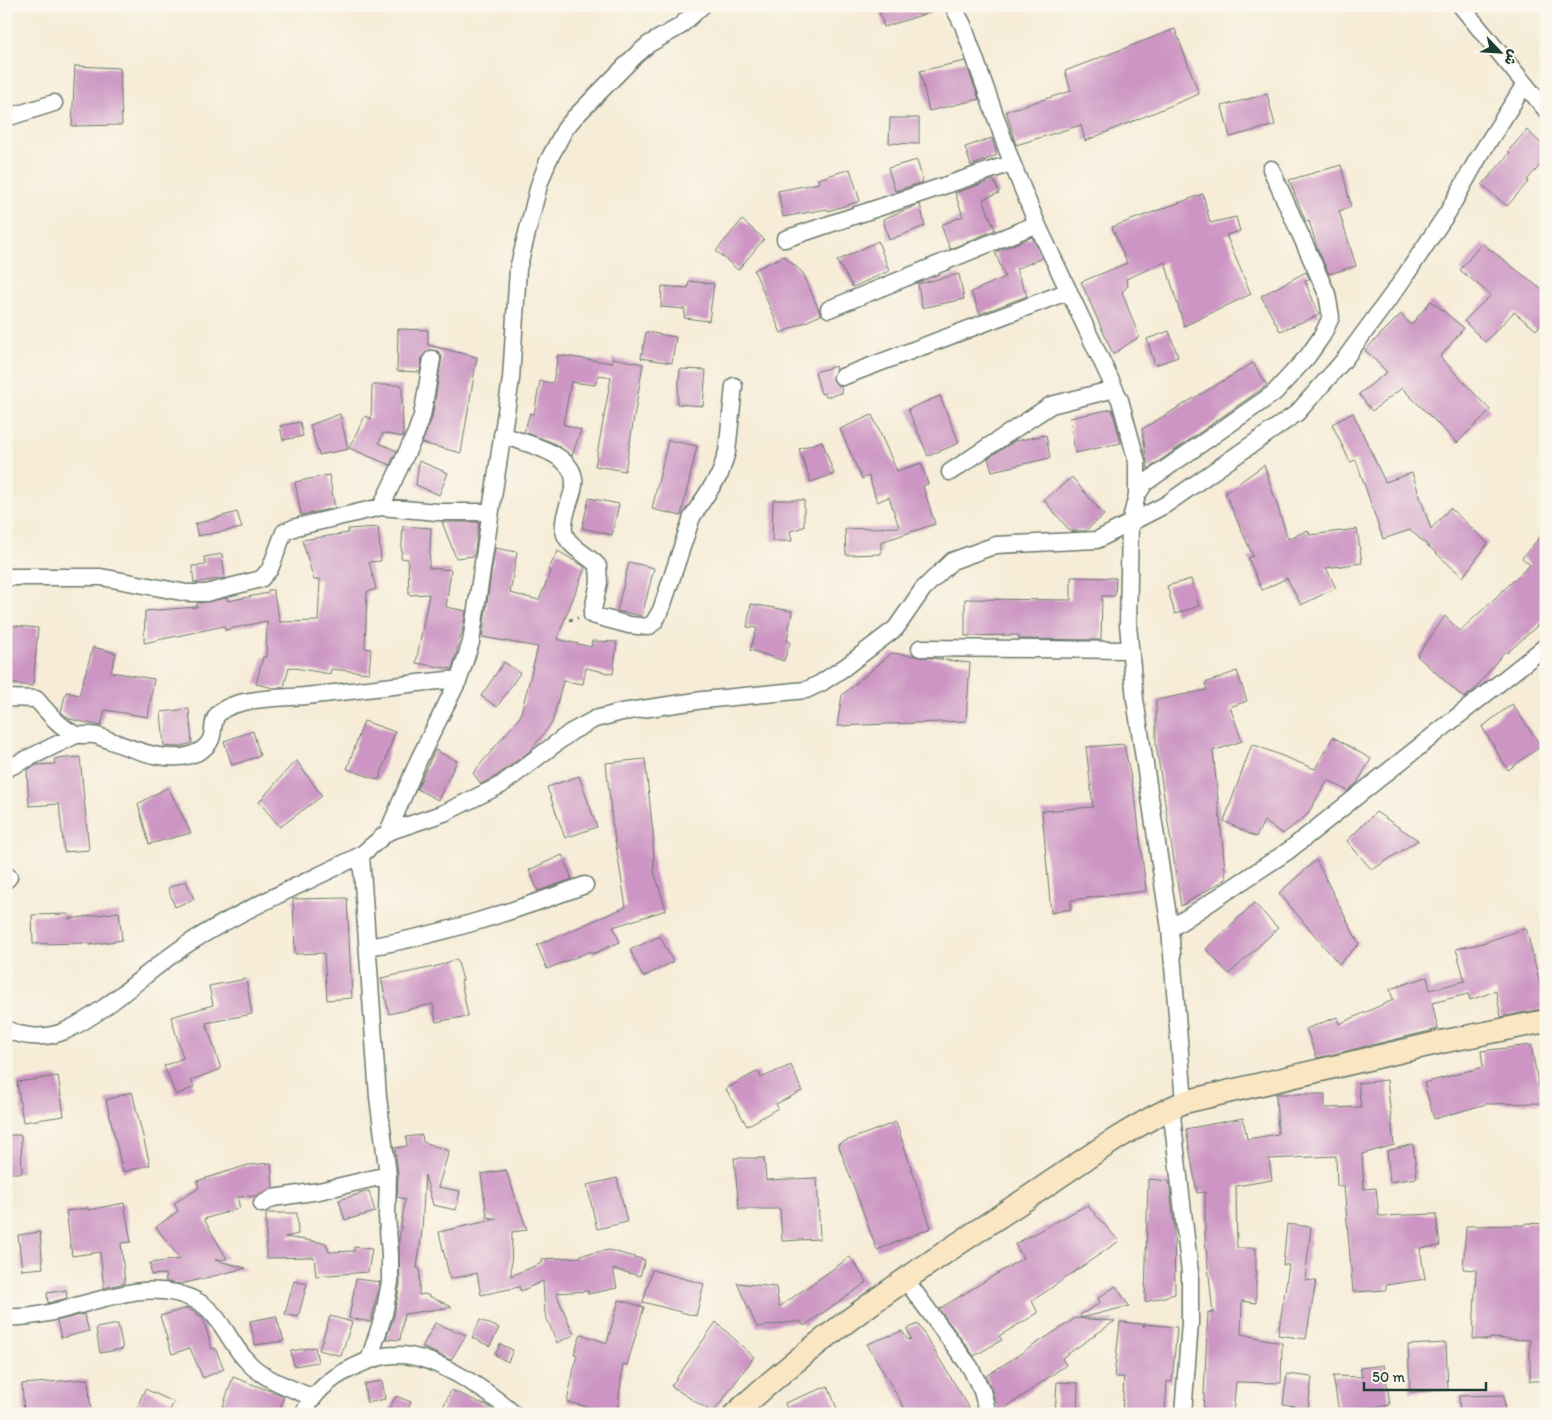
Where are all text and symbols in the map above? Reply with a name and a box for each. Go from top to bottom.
north arrow [1474,28,1524,78]
text: ش [1500,47,1522,68]
scale bar [1364,1360,1487,1392]
text: 50 m [1372,1368,1405,1386]

